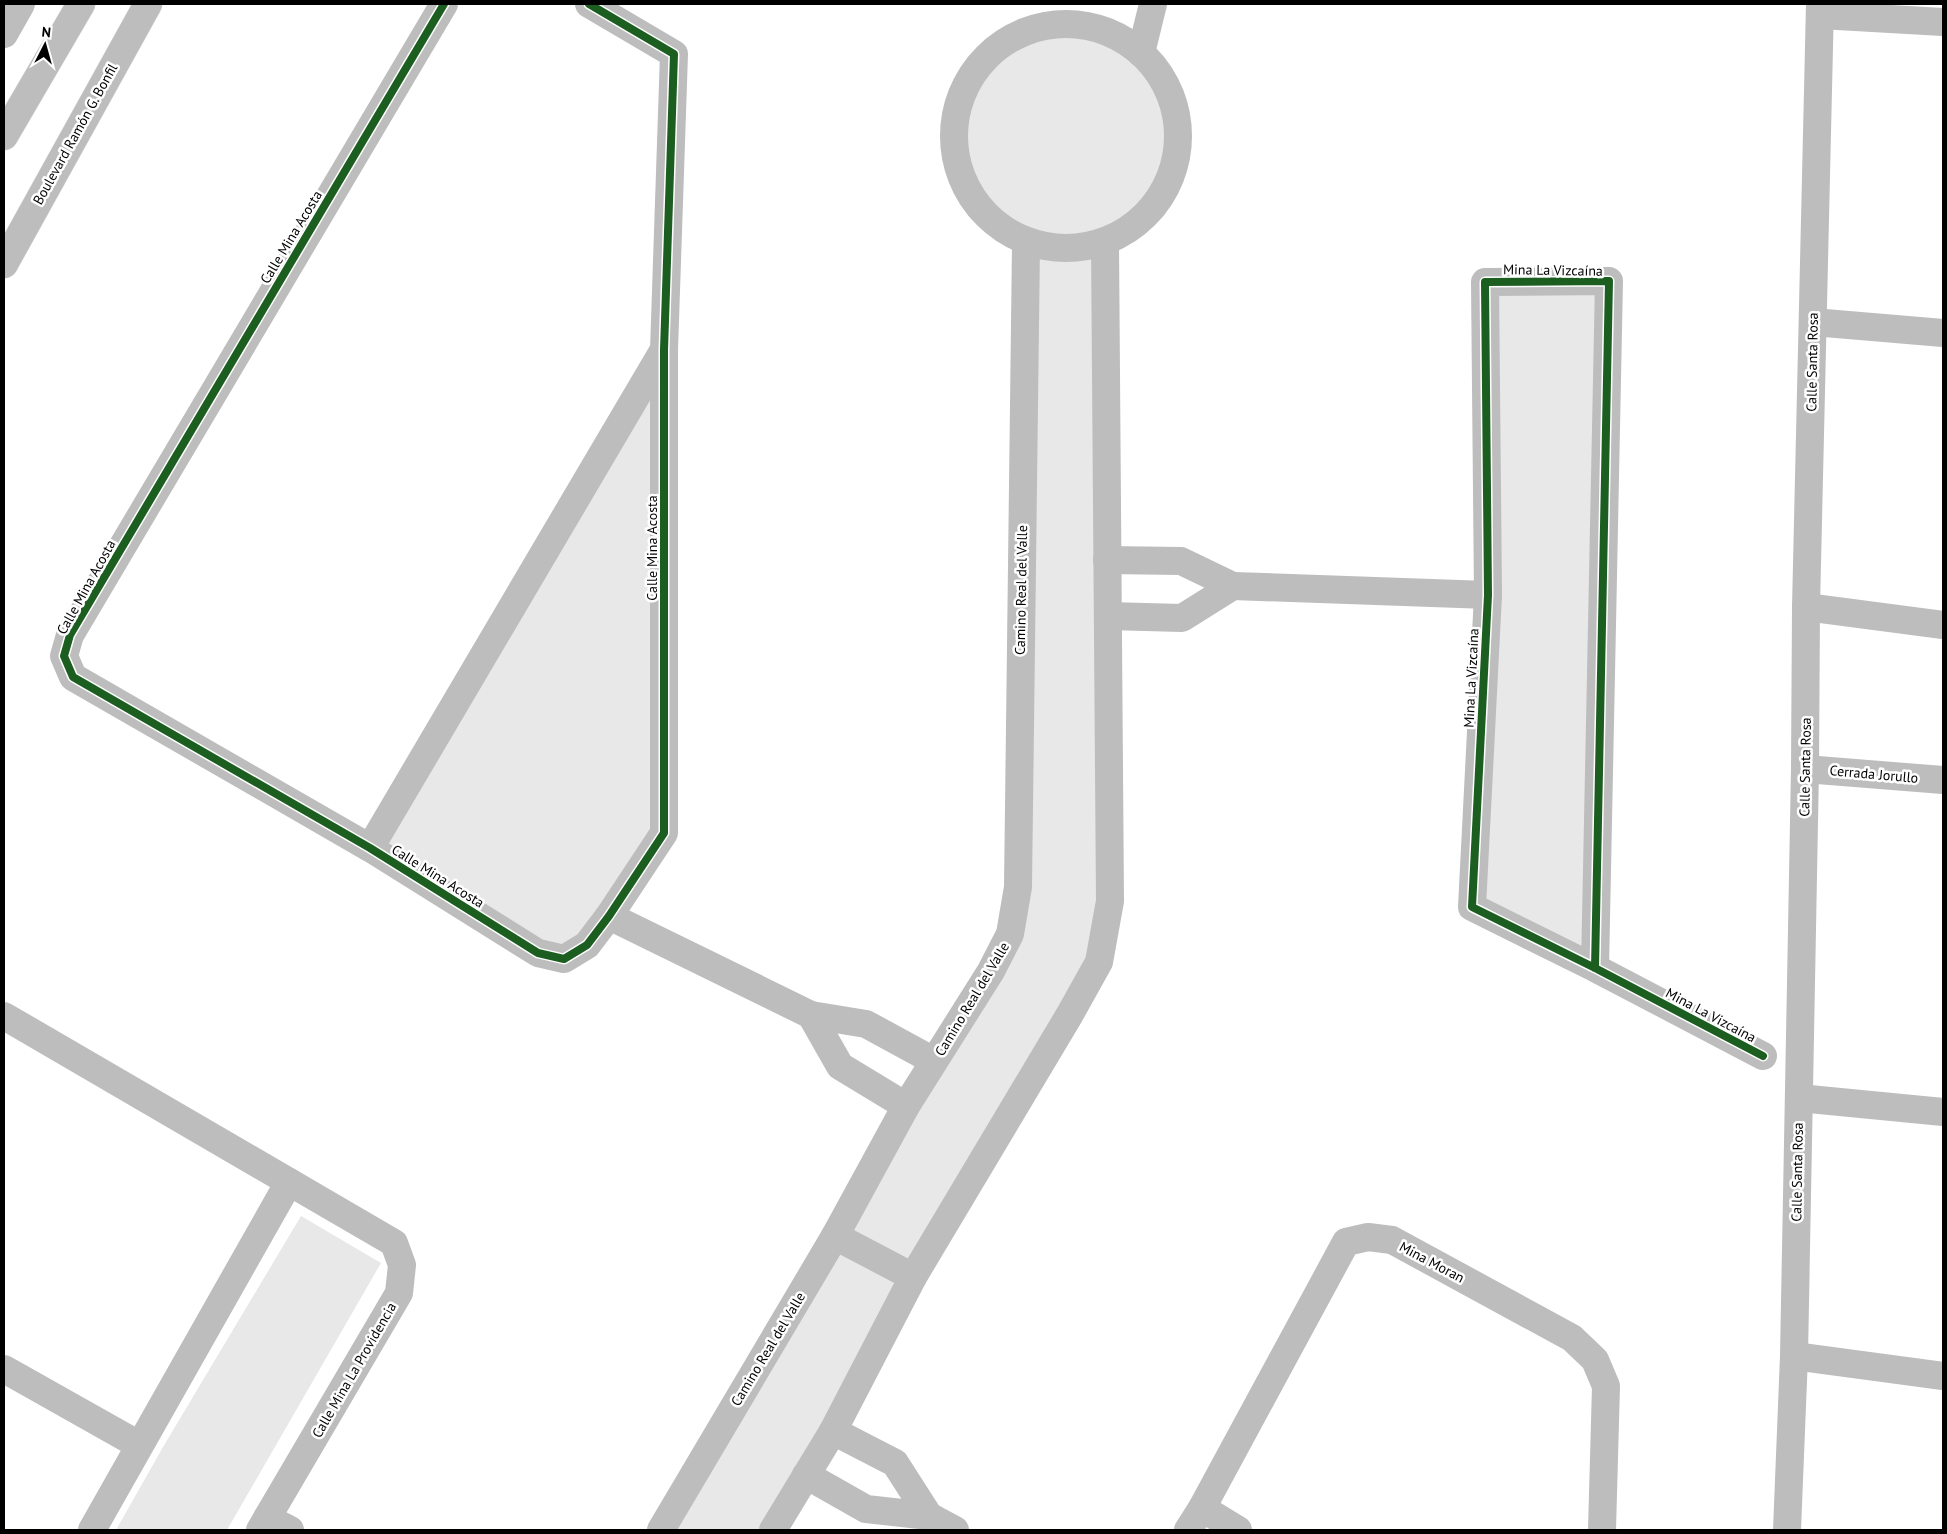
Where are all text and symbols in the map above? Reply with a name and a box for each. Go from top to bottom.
north arrow [20,20,70,70]
text: N [41,23,52,42]
street label: Boulevard Ramón G. Bonfil [29,60,121,208]
street label: Calle Mina Acosta [256,187,326,287]
street label: Mina La Vizcaína [1503,260,1603,280]
street label: Calle Santa Rosa [1802,312,1822,412]
street label: Calle Mina Acosta [643,495,661,601]
street label: Camino Real del Valle [1011,525,1031,655]
street label: Calle Mina Acosta [53,536,119,638]
street label: Mina La Vizcaína [1459,628,1483,728]
street label: Calle Santa Rosa [1795,717,1815,817]
street label: Cerrada Jorullo [1829,761,1919,787]
street label: Calle Mina Acosta [388,840,488,912]
street label: Camino Real del Valle [931,939,1013,1059]
street label: Mina La Vizcaína [1663,984,1759,1046]
street label: Calle Santa Rosa [1787,1122,1807,1222]
street label: Mina Moran [1396,1237,1468,1287]
street label: Camino Real del Valle [727,1289,809,1409]
street label: Calle Mina La Providencia [308,1299,400,1441]

